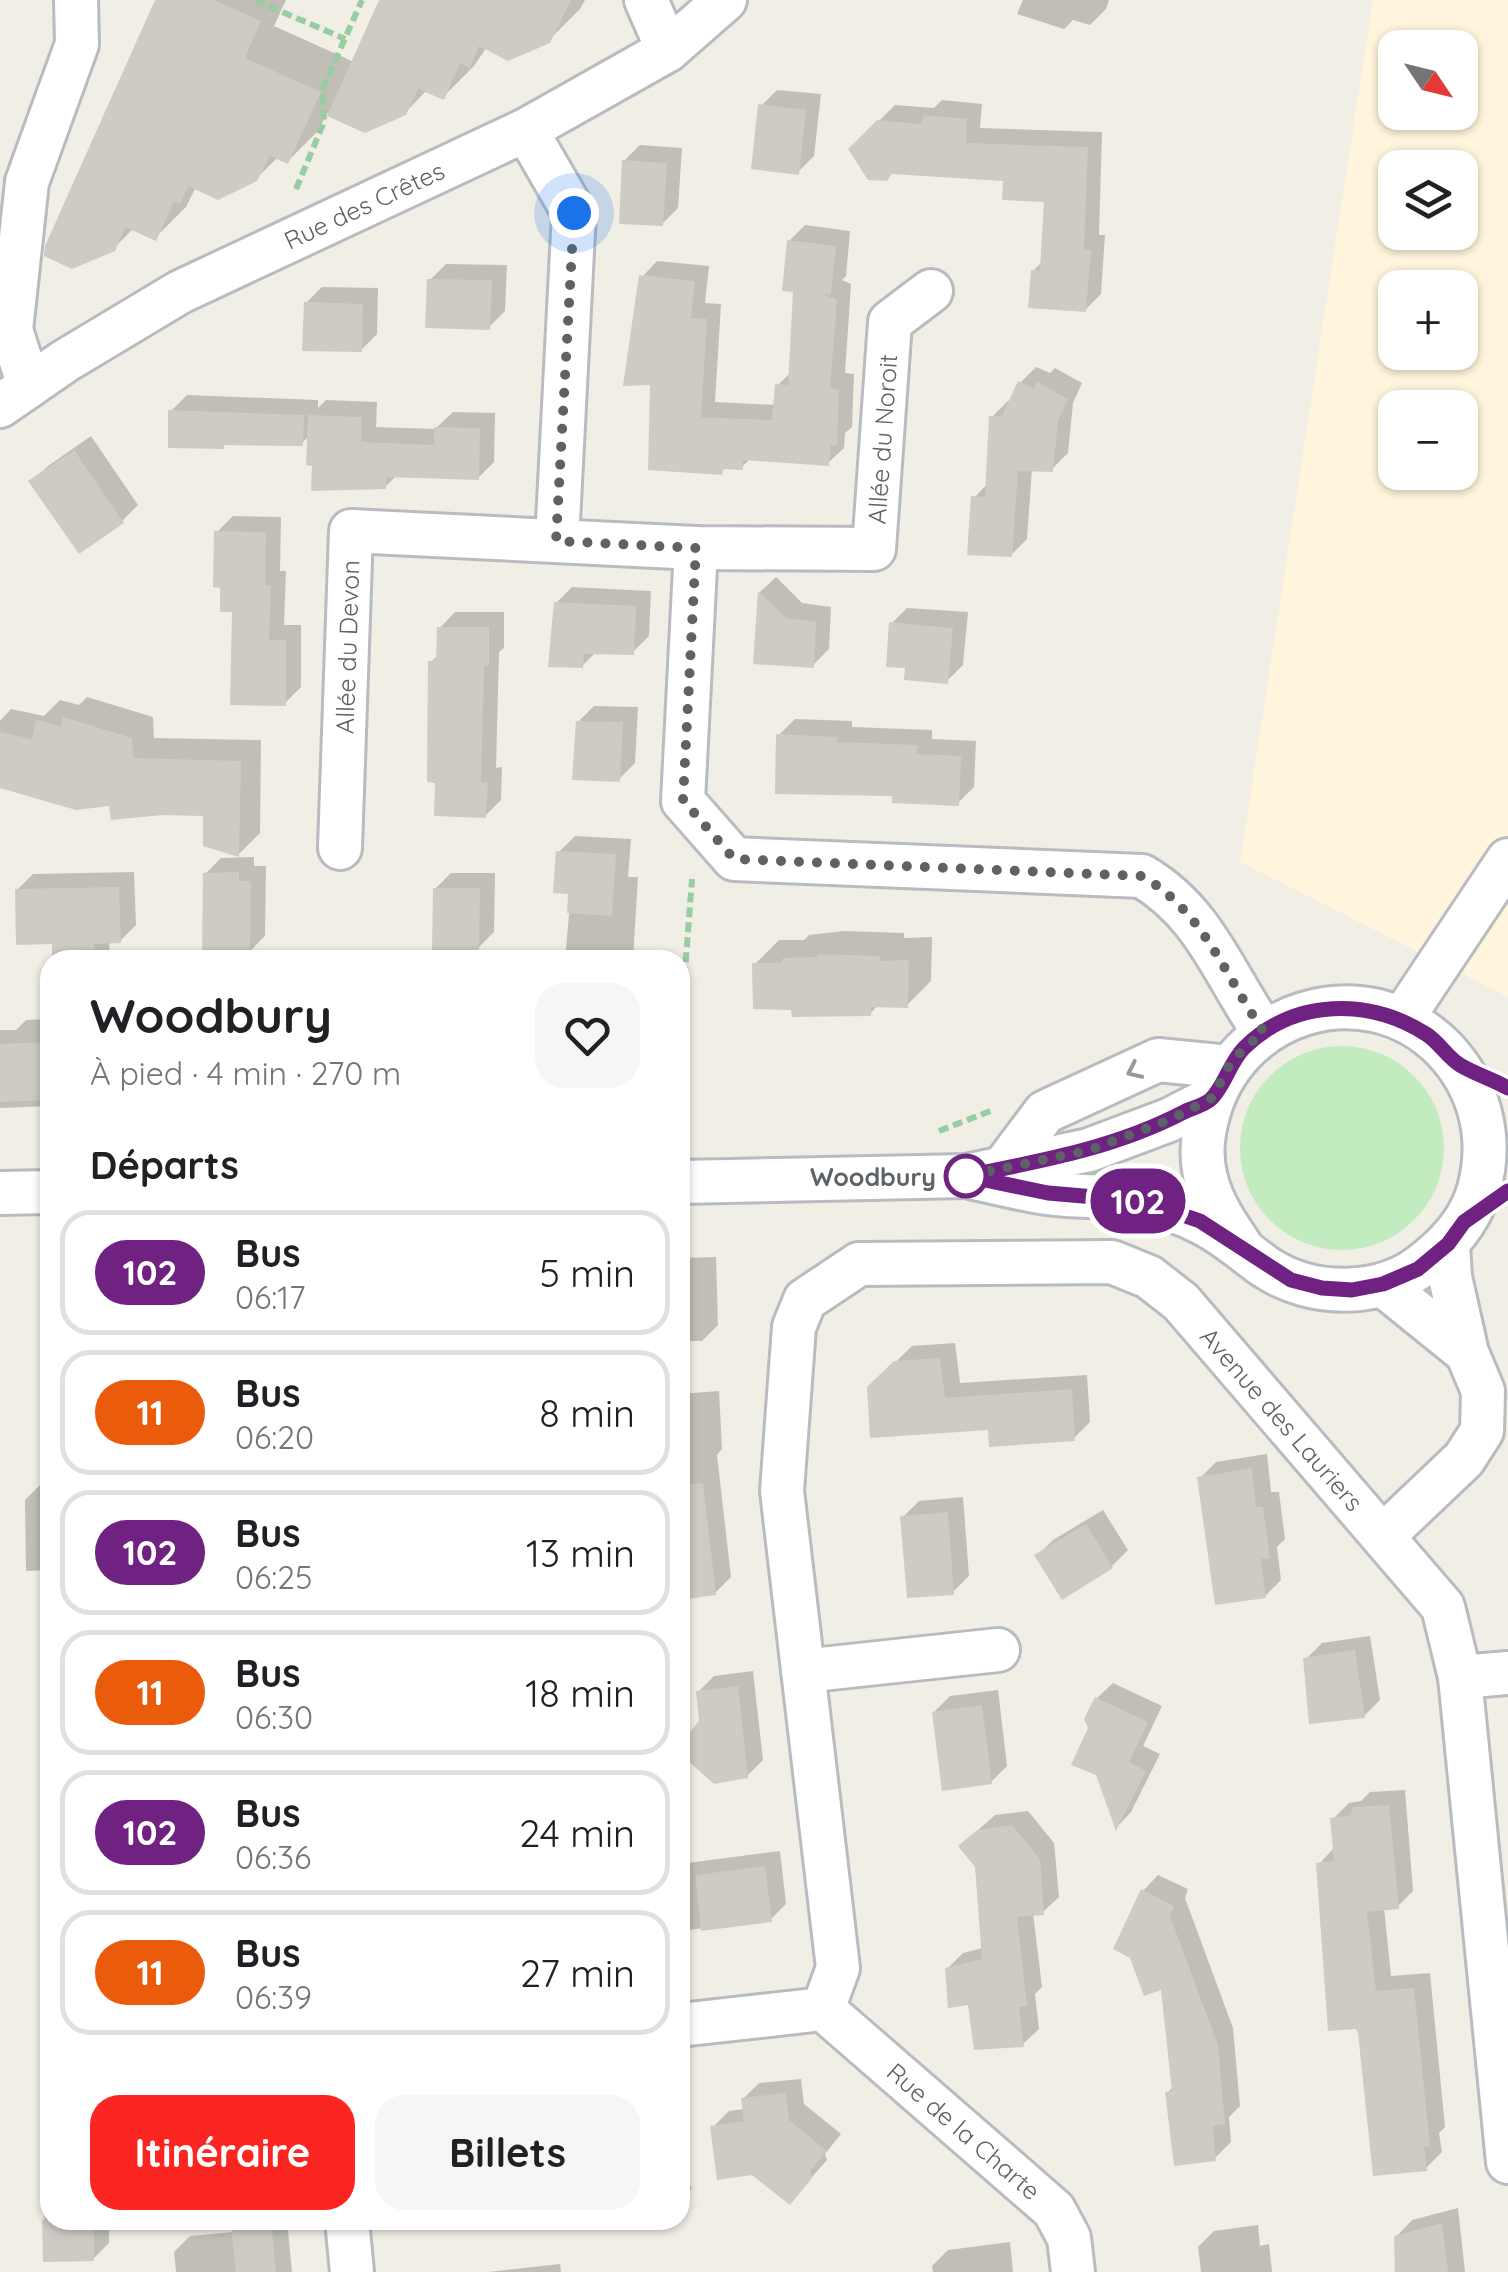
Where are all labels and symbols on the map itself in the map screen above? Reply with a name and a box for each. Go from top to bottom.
north arrow [1378,30,1478,130]
street label: Rue des Crêtes [279,154,449,256]
your location [549,188,599,238]
street label: Allée du Noroit [861,353,903,525]
street label: Allée du Devon [328,560,366,734]
one-way arrow [1126,1059,1144,1079]
marker: Woodbury [945,1155,987,1197]
place label: Woodbury [810,1161,936,1192]
line badge: 102 [1080,1168,1196,1234]
street label: Avenue des Lauriers [1194,1321,1370,1517]
street label: Rue de la Charte [881,2056,1047,2206]

